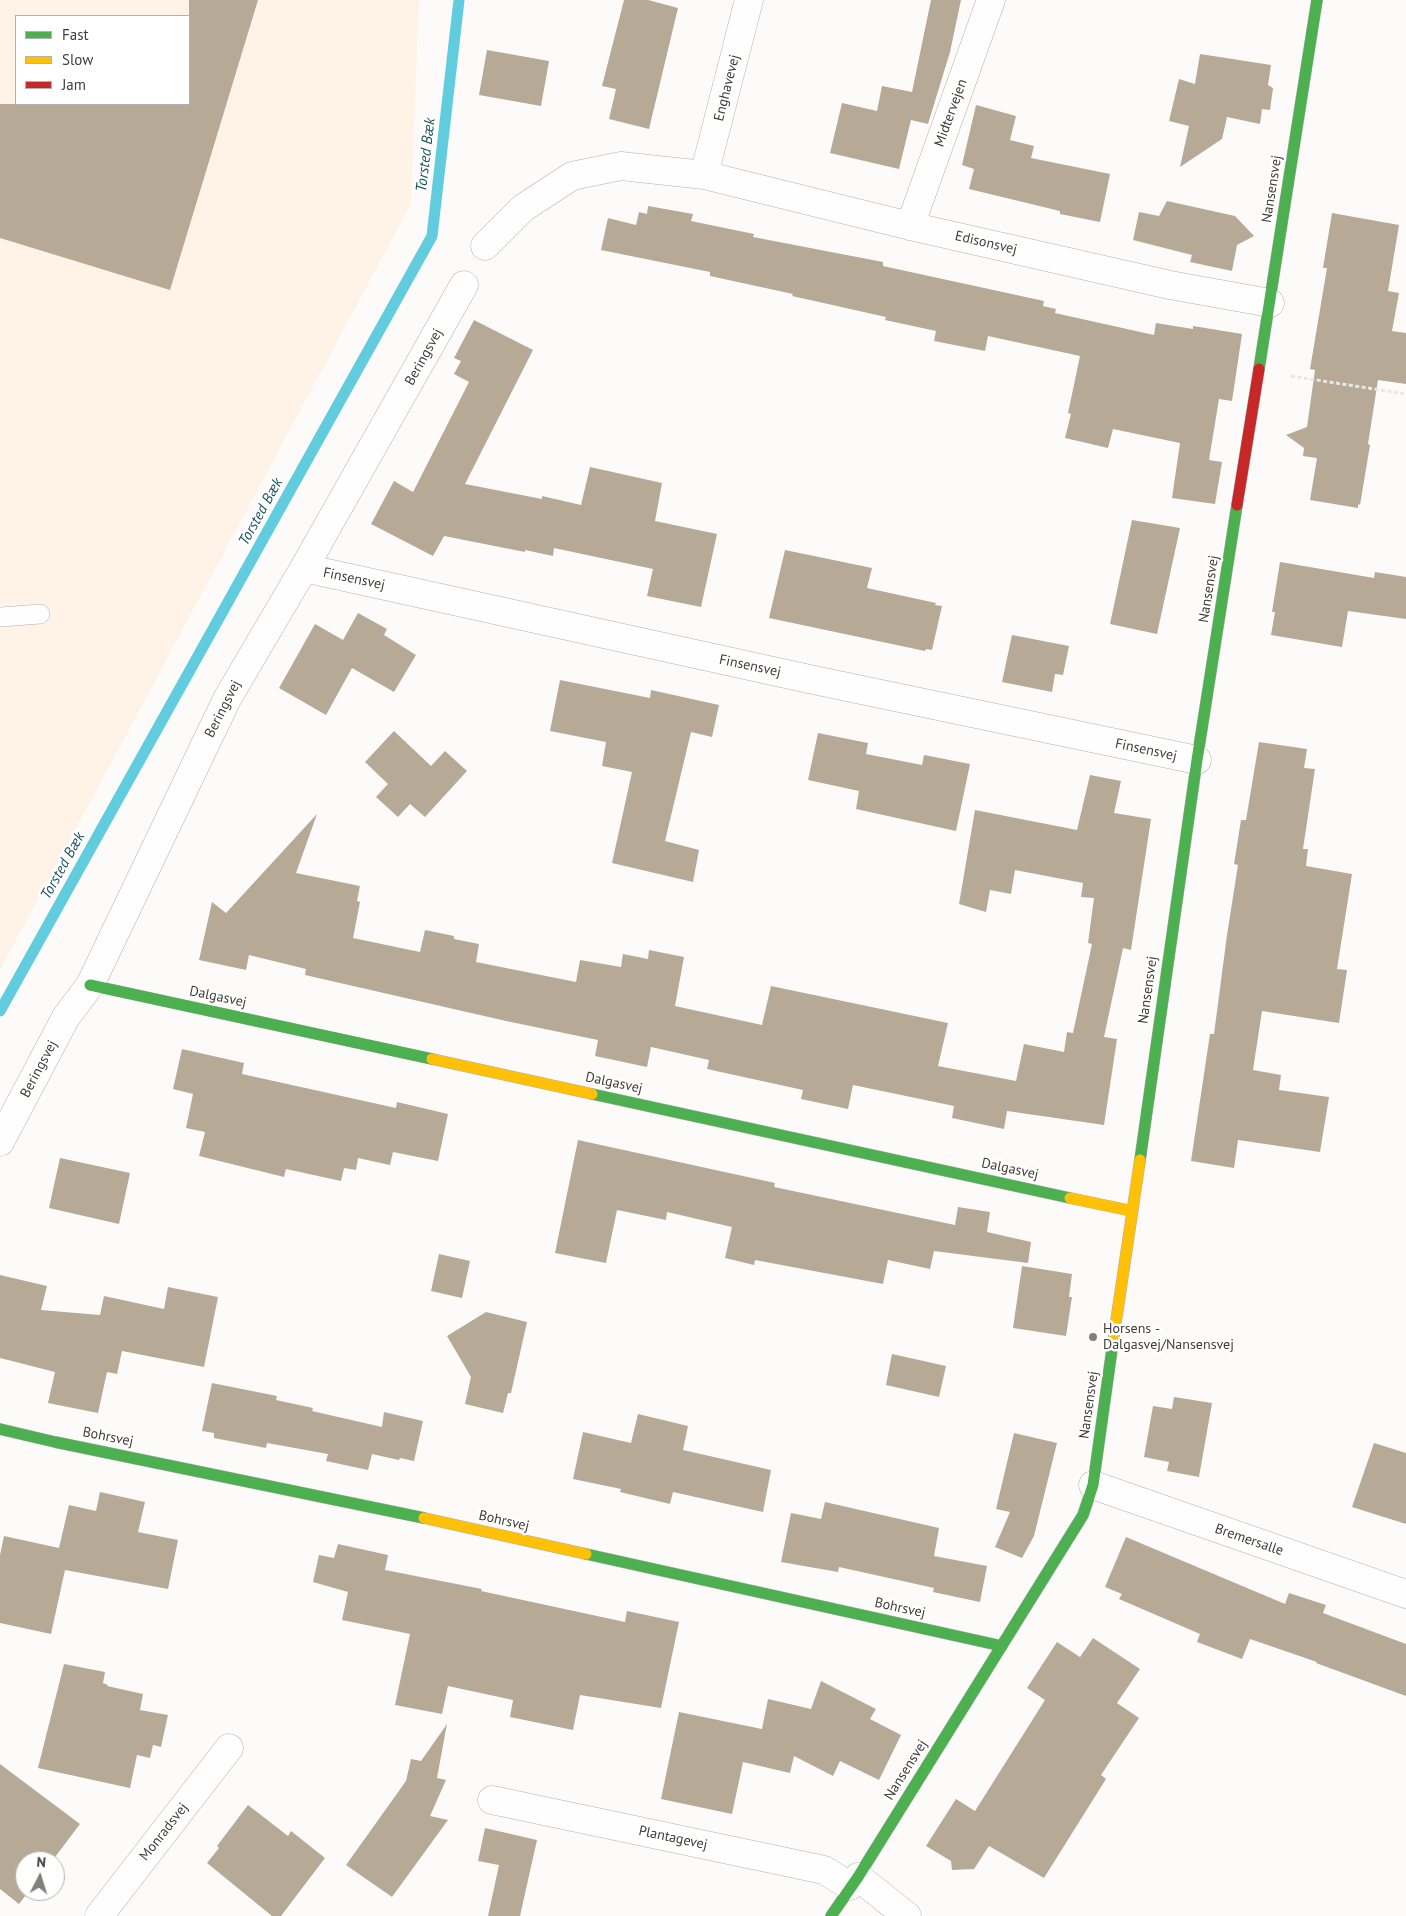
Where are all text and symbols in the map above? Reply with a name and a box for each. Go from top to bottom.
legend [15,15,190,105]
text: Fast [62,25,89,44]
text: Slow [62,50,93,69]
street label: Enghavevej [711,53,743,123]
text: Jam [62,75,86,94]
street label: Midtervejen [931,77,971,149]
water label: Torsted Bæk [413,117,439,193]
street label: Nansensvej [1258,154,1286,224]
street label: Edisonsvej [953,228,1019,258]
street label: Beringsvej [402,326,446,388]
water label: Torsted Bæk [235,475,287,549]
street label: Nansensvej [1195,554,1223,624]
street label: Finsensvej [322,564,386,594]
street label: Finsensvej [718,651,782,681]
street label: Beringsvej [201,677,245,741]
street label: Finsensvej [1114,735,1178,765]
water label: Torsted Bæk [37,829,89,903]
street label: Nansensvej [1135,955,1161,1025]
street label: Dalgasvej [188,983,248,1011]
street label: Beringsvej [17,1038,61,1100]
street label: Dalgasvej [584,1069,644,1097]
street label: Dalgasvej [980,1155,1040,1183]
place label: Horsens - Dalgasvej/Nansensvej [1103,1321,1234,1354]
marker: Horsens - Dalgasvej/Nansensvej [1087,1331,1099,1343]
street label: Nansensvej [1076,1370,1102,1440]
street label: Bohrsvej [81,1424,135,1450]
street label: Bohrsvej [477,1507,531,1535]
street label: Bremersalle [1213,1520,1285,1560]
street label: Bohrsvej [873,1594,927,1622]
street label: Nansensvej [881,1737,931,1803]
street label: Monradsvej [136,1800,192,1864]
street label: Plantagevej [637,1823,709,1853]
north arrow [15,1851,65,1901]
text: N [36,1853,47,1871]

